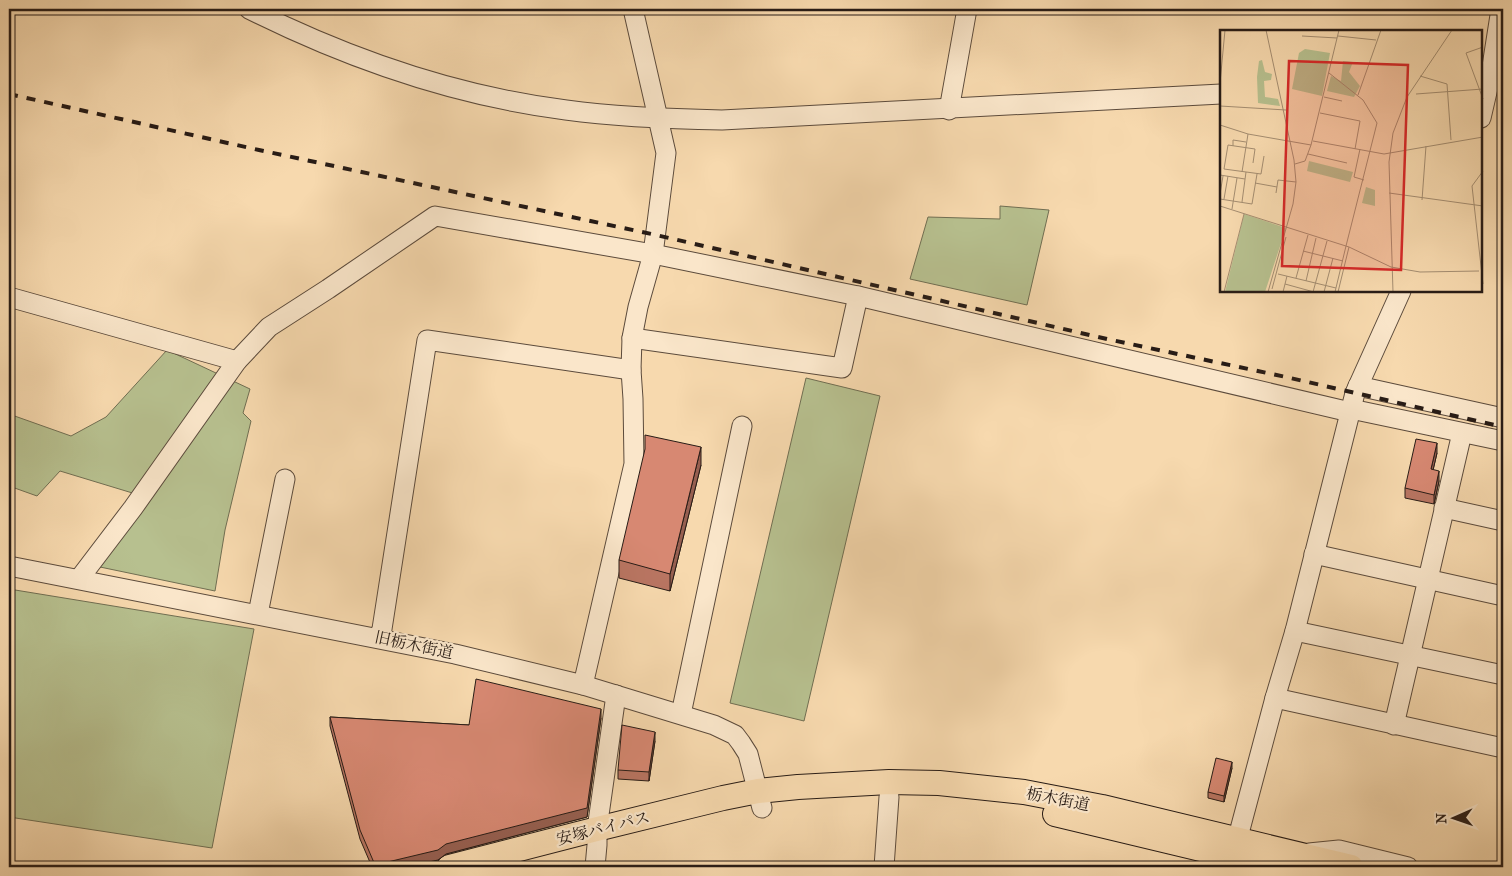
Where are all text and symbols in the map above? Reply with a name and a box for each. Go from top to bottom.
inset map [1220,30,1482,292]
street label: 旧栃木街道 [373,627,455,663]
street label: 栃木街道 [1025,784,1091,814]
north arrow [1430,794,1480,844]
street label: 安塚バイパス [554,807,652,849]
text: N [1433,812,1450,824]

